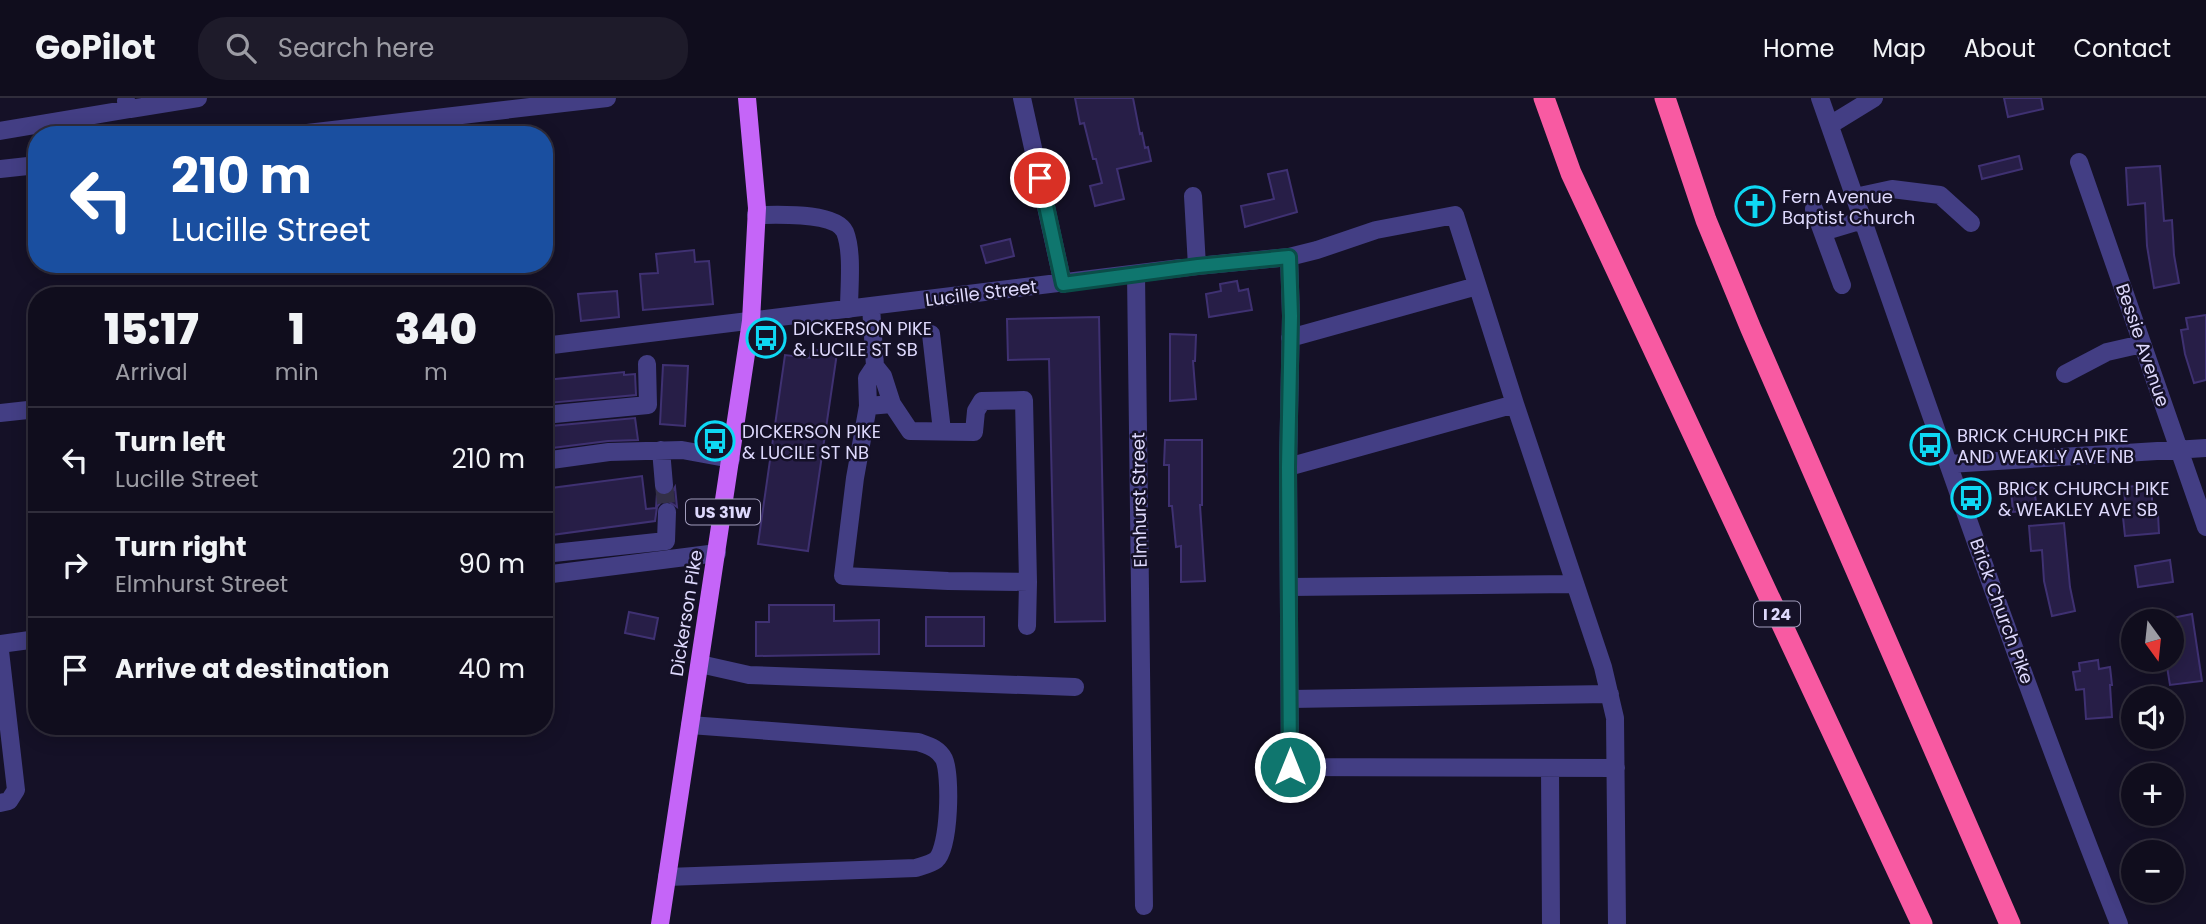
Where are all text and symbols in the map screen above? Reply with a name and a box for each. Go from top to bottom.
search box [198,17,688,80]
text: GoPilot [35,24,156,71]
icon: search [222,29,260,67]
text: Search here [278,30,434,66]
text: Home [1763,32,1835,65]
text: Map [1873,32,1926,65]
text: About [1964,32,2035,65]
text: Contact [2073,32,2171,65]
text: 210 m [171,142,312,210]
pin [1010,148,1070,208]
icon: left [56,154,147,245]
icon: arrive [1021,159,1059,197]
place label: Fern Avenue Baptist Church [1782,184,1915,230]
church icon: Fern Avenue Baptist Church [1734,185,1776,227]
text: Lucille Street [171,207,370,252]
street label: Lucille Street [924,274,1038,312]
street label: Bessie Avenue [2110,280,2176,410]
text: 15:17 [104,300,199,359]
text: 1 [289,300,305,359]
text: 340 [395,300,477,359]
place label: DICKERSON PIKE & LUCILE ST SB [793,316,932,362]
bus stop icon: DICKERSON PIKE & LUCILE ST SB [745,317,787,359]
text: Arrival [115,356,188,388]
text: min [275,356,319,388]
text: m [424,356,448,388]
place label: DICKERSON PIKE & LUCILE ST NB [742,419,881,465]
bus stop icon: DICKERSON PIKE & LUCILE ST NB [694,420,736,462]
place label: BRICK CHURCH PIKE AND WEAKLY AVE NB [1957,423,2134,469]
text: Turn left [115,424,226,460]
bus stop icon: BRICK CHURCH PIKE AND WEAKLY AVE NB [1909,424,1951,466]
street label: Elmhurst Street [1125,432,1153,568]
icon: left [56,441,94,479]
text: 210 m [452,441,525,477]
text: Lucille Street [115,463,258,495]
place label: BRICK CHURCH PIKE & WEAKLEY AVE SB [1998,476,2169,522]
bus stop icon: BRICK CHURCH PIKE & WEAKLEY AVE SB [1950,477,1992,519]
road number: US 31W [686,500,760,524]
text: Turn right [115,529,247,565]
street label: Brick Church Pike [1964,535,2040,687]
icon: right [56,546,94,584]
text: 90 m [459,546,525,582]
street label: Dickerson Pike [664,548,708,678]
text: Elmhurst Street [115,568,288,600]
road number: I 24 [1754,601,1800,626]
north arrow [2121,609,2184,672]
map controls [2121,609,2184,903]
icon: arrive [56,651,94,689]
text: Arrive at destination [115,651,390,687]
text: 40 m [459,651,525,687]
button: sound [2121,686,2184,749]
position arrow [1253,730,1327,804]
button: + [2121,763,2184,826]
button: − [2121,840,2184,903]

